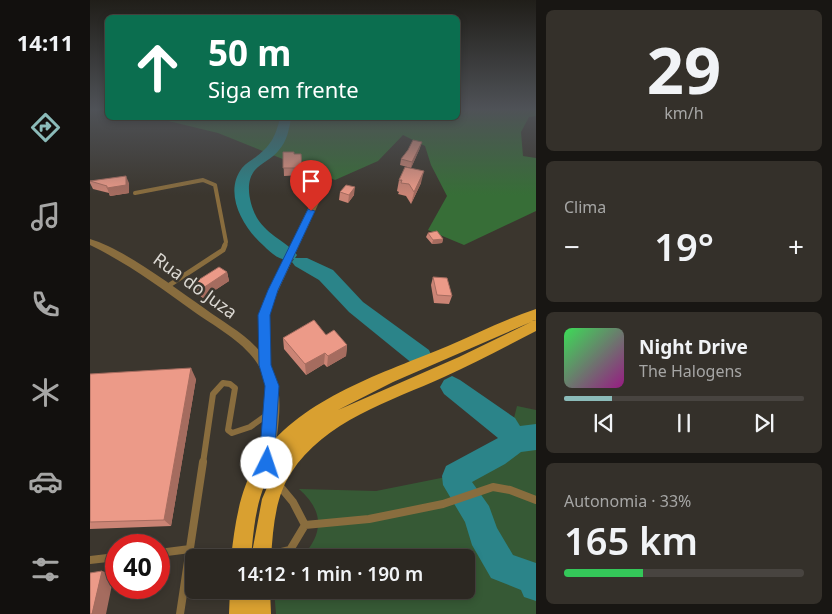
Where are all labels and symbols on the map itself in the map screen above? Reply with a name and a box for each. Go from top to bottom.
pin [290,160,332,211]
street label: Rua do Juza [149,247,242,324]
position arrow [240,436,292,488]
speed limit sign: 40 [105,534,170,599]

